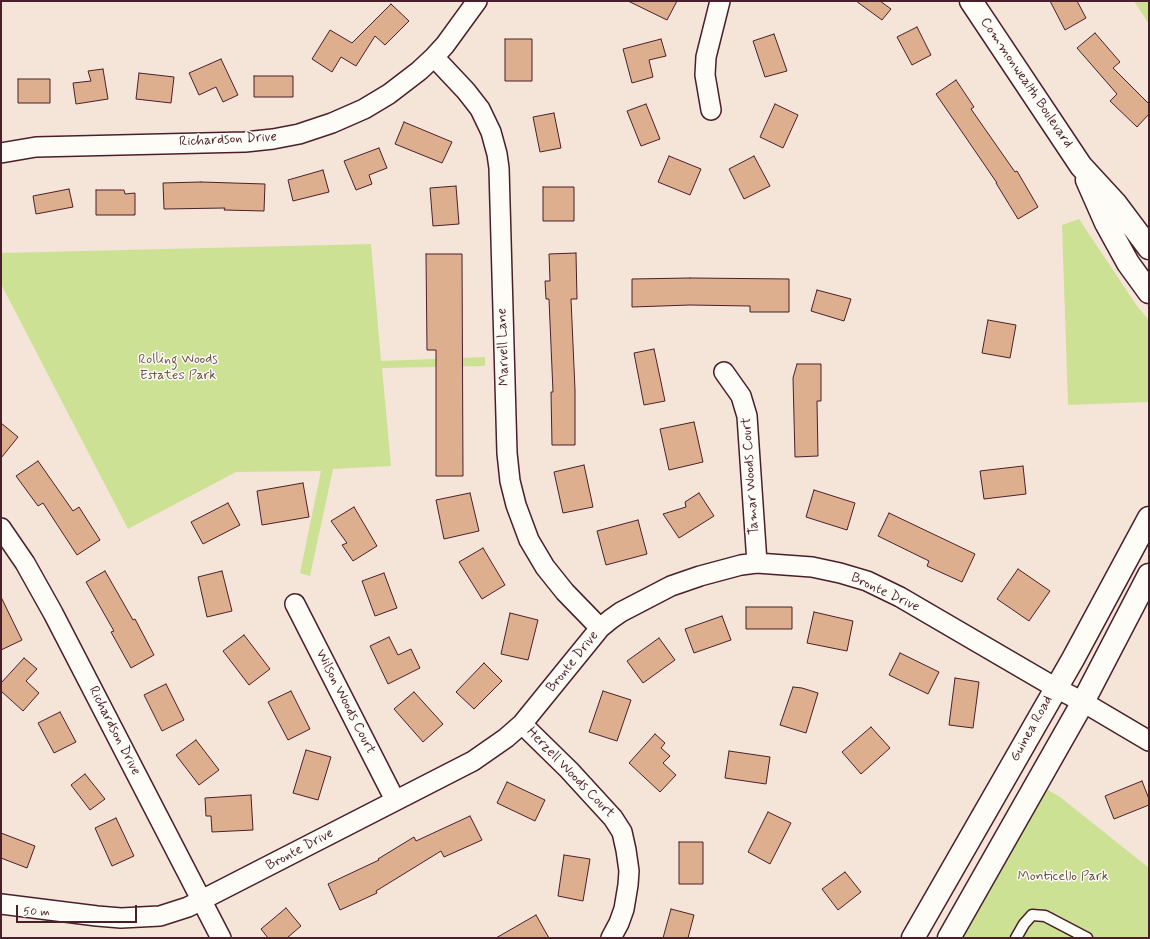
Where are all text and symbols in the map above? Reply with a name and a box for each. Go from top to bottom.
street label: Commonwealth Boulevard [976,15,1076,151]
street label: Richardson Drive [179,129,277,151]
street label: Marvell Lane [494,308,514,386]
park label: Rolling Woods Estates Park [138,352,218,384]
street label: Tamar Woods Court [739,417,763,535]
street label: Bronte Drive [848,570,922,616]
street label: Bronte Drive [543,628,603,696]
street label: Wilson Woods Court [311,647,379,757]
street label: Richardson Drive [84,684,144,778]
street label: Guinea Road [1007,693,1057,765]
street label: Herzell Woods Court [522,724,618,822]
street label: Bronte Drive [263,825,337,875]
park label: Monticello Park [1017,869,1109,885]
scale bar [18,897,139,923]
text: 50 m [23,904,50,920]

